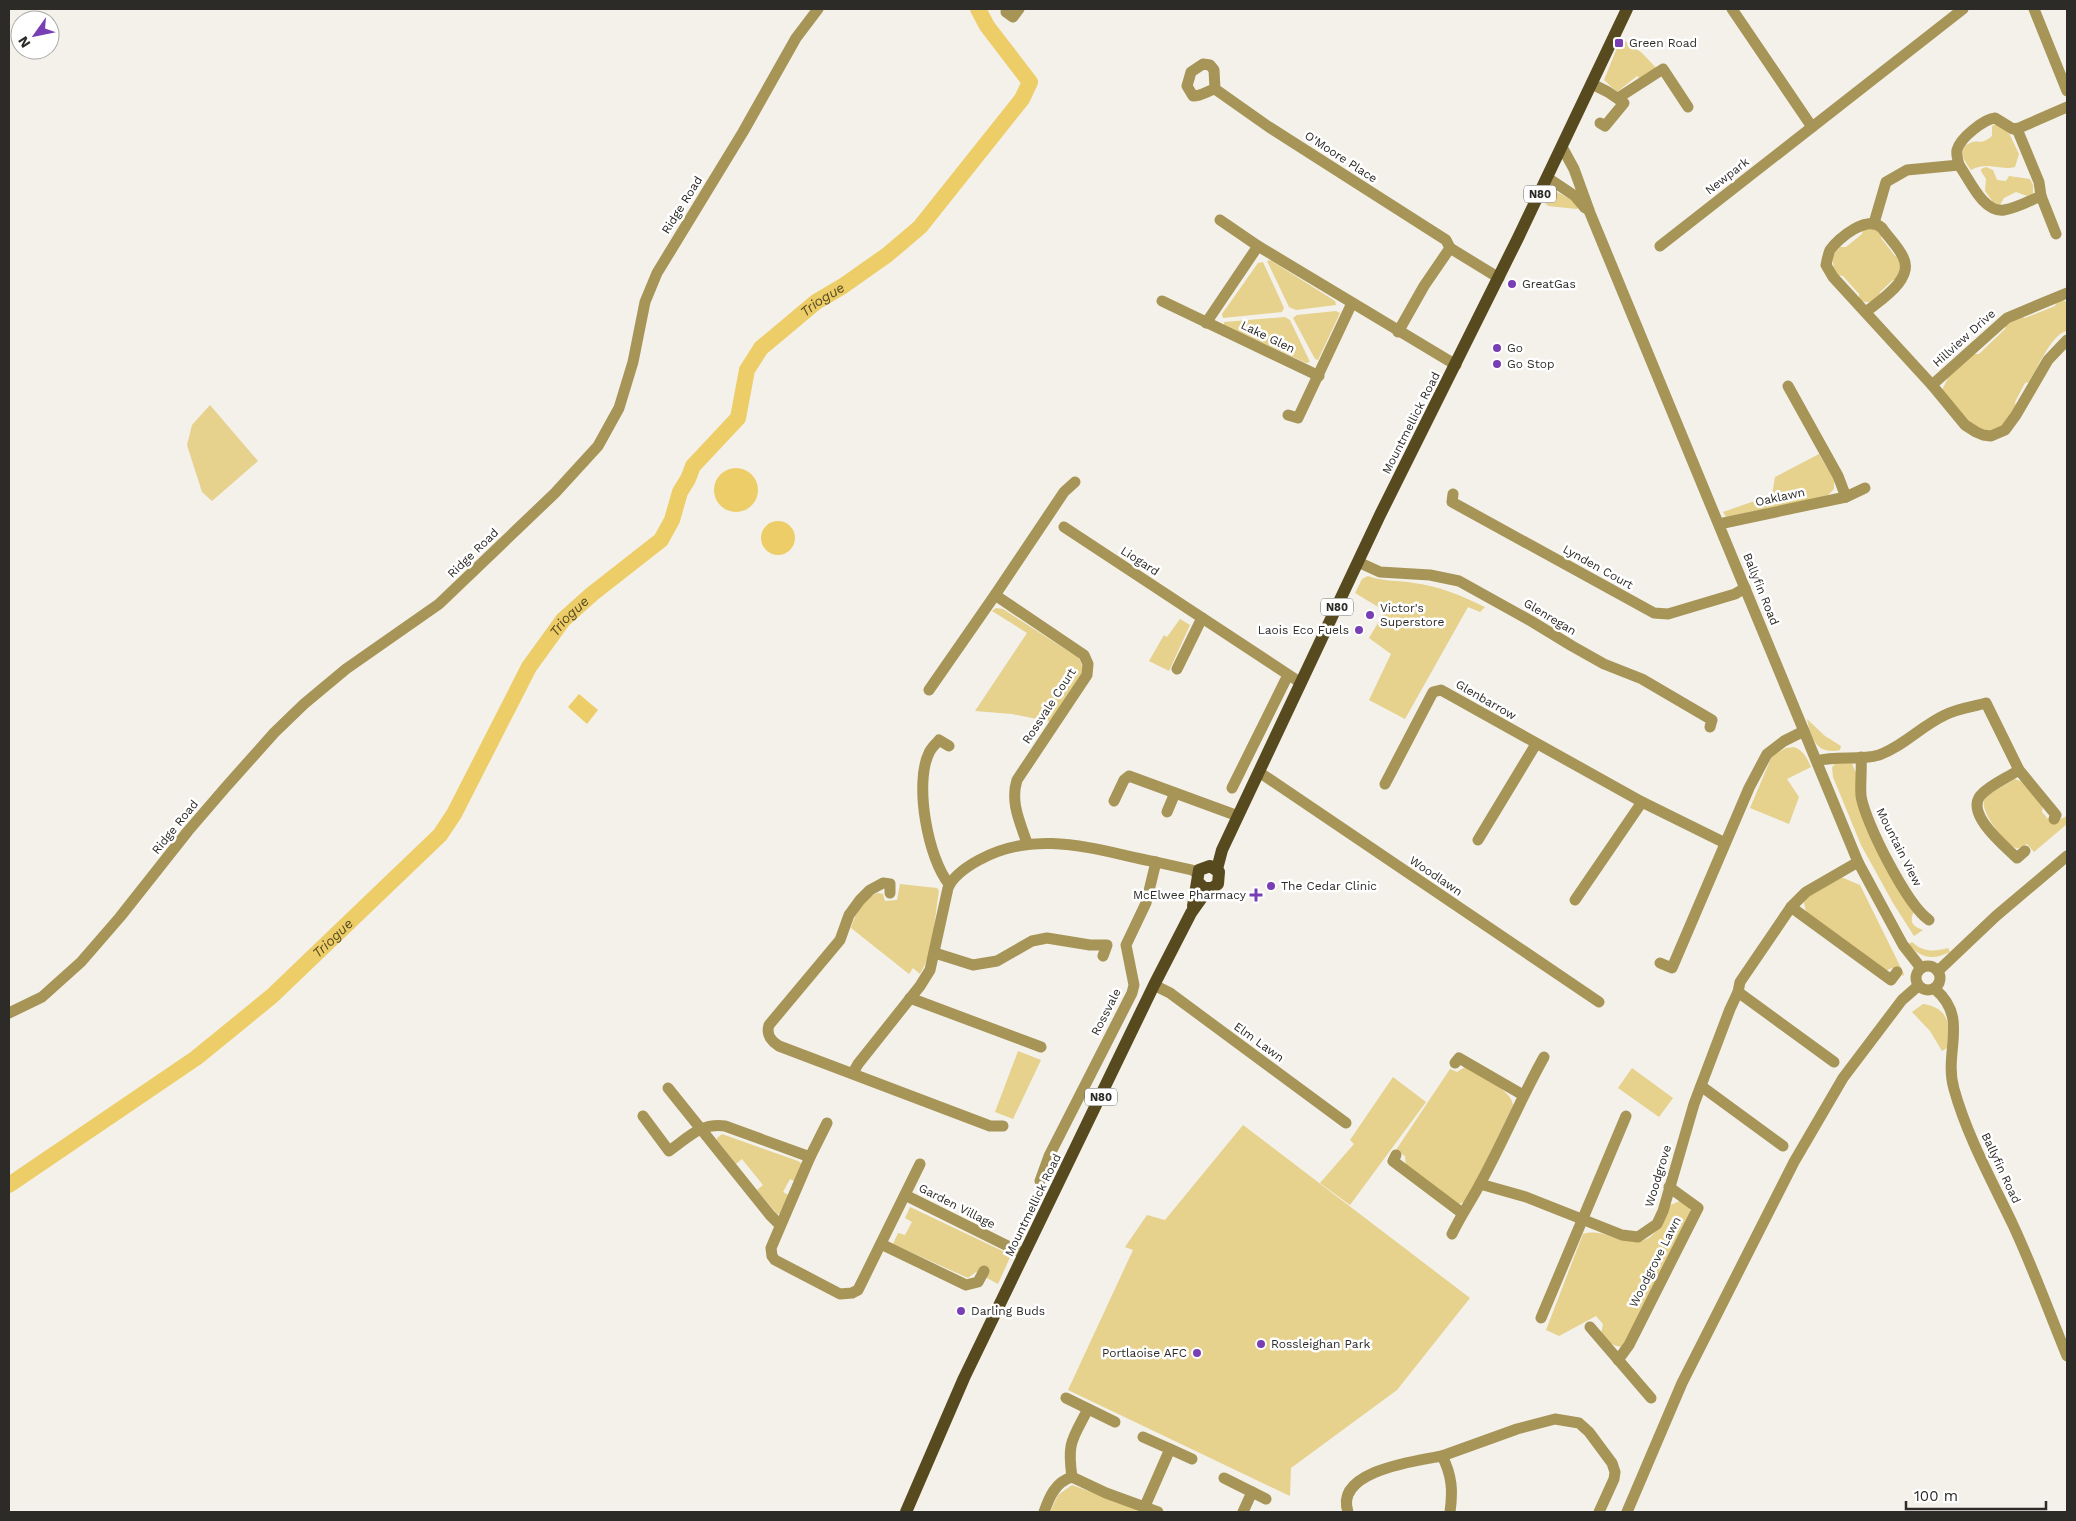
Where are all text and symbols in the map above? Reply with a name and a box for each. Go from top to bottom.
north arrow [10,10,60,60]
text: N [15,33,34,51]
place label: Green Road [1629,36,1697,50]
marker: Green Road [1613,37,1625,49]
street label: O'Moore Place [1302,128,1380,186]
street label: Newpark [1702,154,1752,197]
street label: Ridge Road [659,174,705,236]
road number: N80 [1524,185,1556,202]
place label: GreatGas [1522,277,1576,291]
marker: GreatGas [1506,278,1518,290]
water label: Triogue [797,279,847,320]
street label: Hillview Drive [1930,306,1998,370]
street label: Lake Glen [1239,318,1297,356]
place label: Go [1507,341,1523,355]
marker: Go [1491,342,1503,354]
place label: Go Stop [1507,357,1554,371]
marker: Go Stop [1491,358,1503,370]
street label: Mountmellick Road [1379,370,1443,476]
street label: Oaklawn [1754,485,1806,509]
street label: Ridge Road [445,525,501,581]
street label: Lynden Court [1560,542,1636,592]
street label: Liogard [1118,543,1162,579]
street label: Ballyfin Road [1740,551,1782,627]
water label: Triogue [546,593,592,639]
street label: Glenregan [1521,596,1579,638]
road number: N80 [1321,598,1353,616]
place label: Victor's Superstore [1380,601,1444,629]
marker: Victor's Superstore [1364,609,1376,621]
place label: Laois Eco Fuels [1258,623,1349,637]
marker: Laois Eco Fuels [1353,624,1365,636]
street label: Rossvale Court [1019,666,1079,746]
street label: Glenbarrow [1453,677,1519,723]
street label: Ridge Road [149,797,201,857]
street label: Mountain View [1873,806,1925,888]
street label: Woodlawn [1407,853,1465,899]
place label: The Cedar Clinic [1281,879,1377,893]
marker: The Cedar Clinic [1265,880,1277,892]
place label: McElwee Pharmacy [1133,888,1247,902]
marker: McElwee Pharmacy [1250,889,1262,901]
water label: Triogue [309,915,356,961]
street label: Rossvale [1088,986,1124,1038]
street label: Elm Lawn [1231,1019,1287,1065]
road number: N80 [1085,1088,1117,1106]
street label: Ballyfin Road [1978,1130,2024,1206]
street label: Woodgrove [1642,1143,1674,1209]
street label: Mountmellick Road [1002,1151,1064,1259]
street label: Garden Village [916,1181,998,1231]
street label: Woodgrove Lawn [1626,1214,1684,1310]
place label: Darling Buds [971,1304,1045,1318]
marker: Darling Buds [955,1305,967,1317]
place label: Rossleighan Park [1271,1337,1371,1351]
marker: Rossleighan Park [1255,1338,1267,1350]
place label: Portlaoise AFC [1102,1346,1187,1360]
marker: Portlaoise AFC [1191,1347,1203,1359]
scale bar [1906,1478,2046,1510]
text: 100 m [1914,1487,1958,1505]

